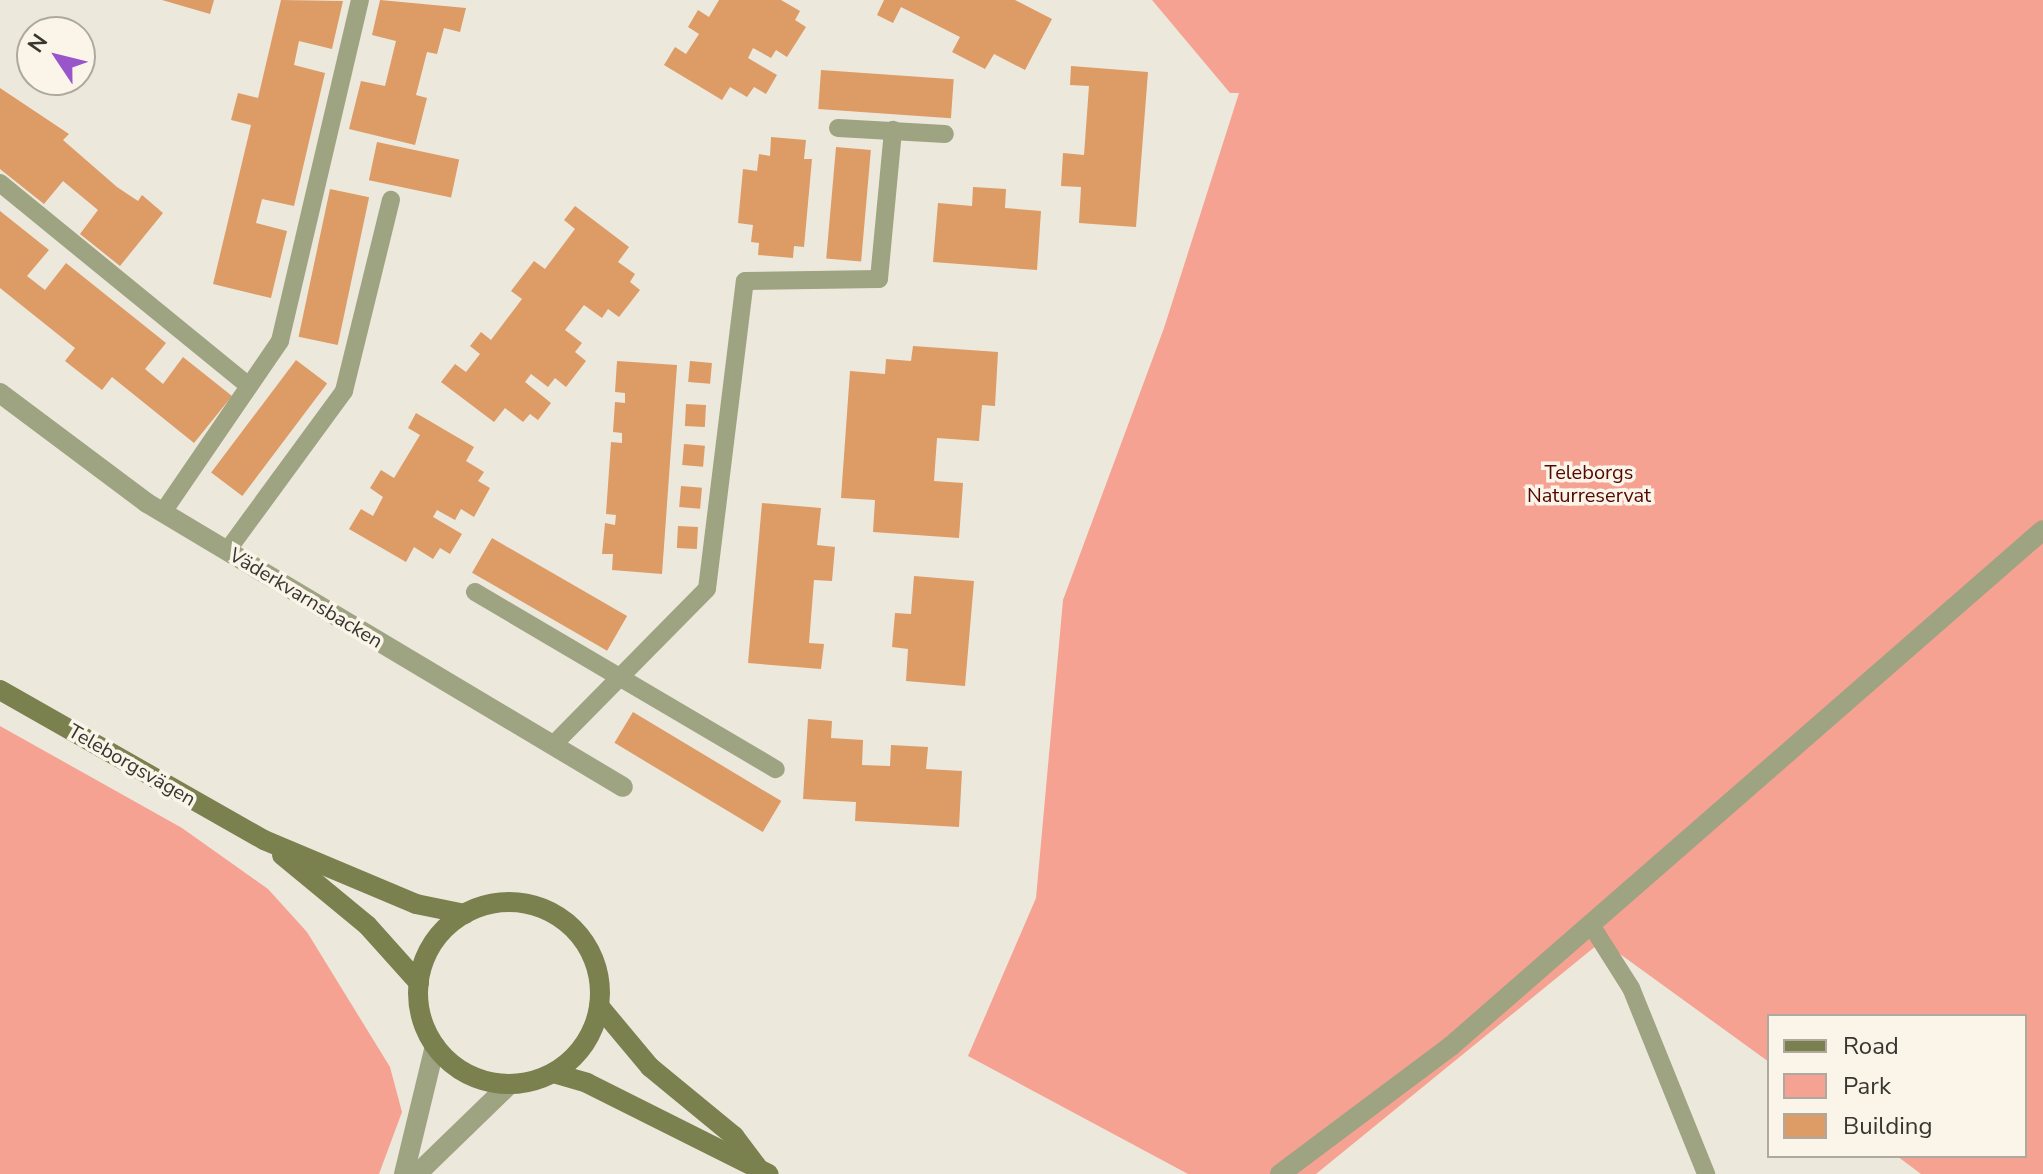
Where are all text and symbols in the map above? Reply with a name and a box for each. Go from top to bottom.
north arrow [16,16,96,96]
text: N [21,28,55,59]
park label: Teleborgs Naturreservat [1527,461,1651,508]
street label: Väderkvarnsbacken [225,543,387,653]
street label: Teleborgsvägen [64,719,200,811]
legend [1767,1014,2027,1158]
text: Road [1843,1030,1899,1062]
text: Park [1843,1070,1891,1102]
text: Building [1843,1110,1933,1142]

